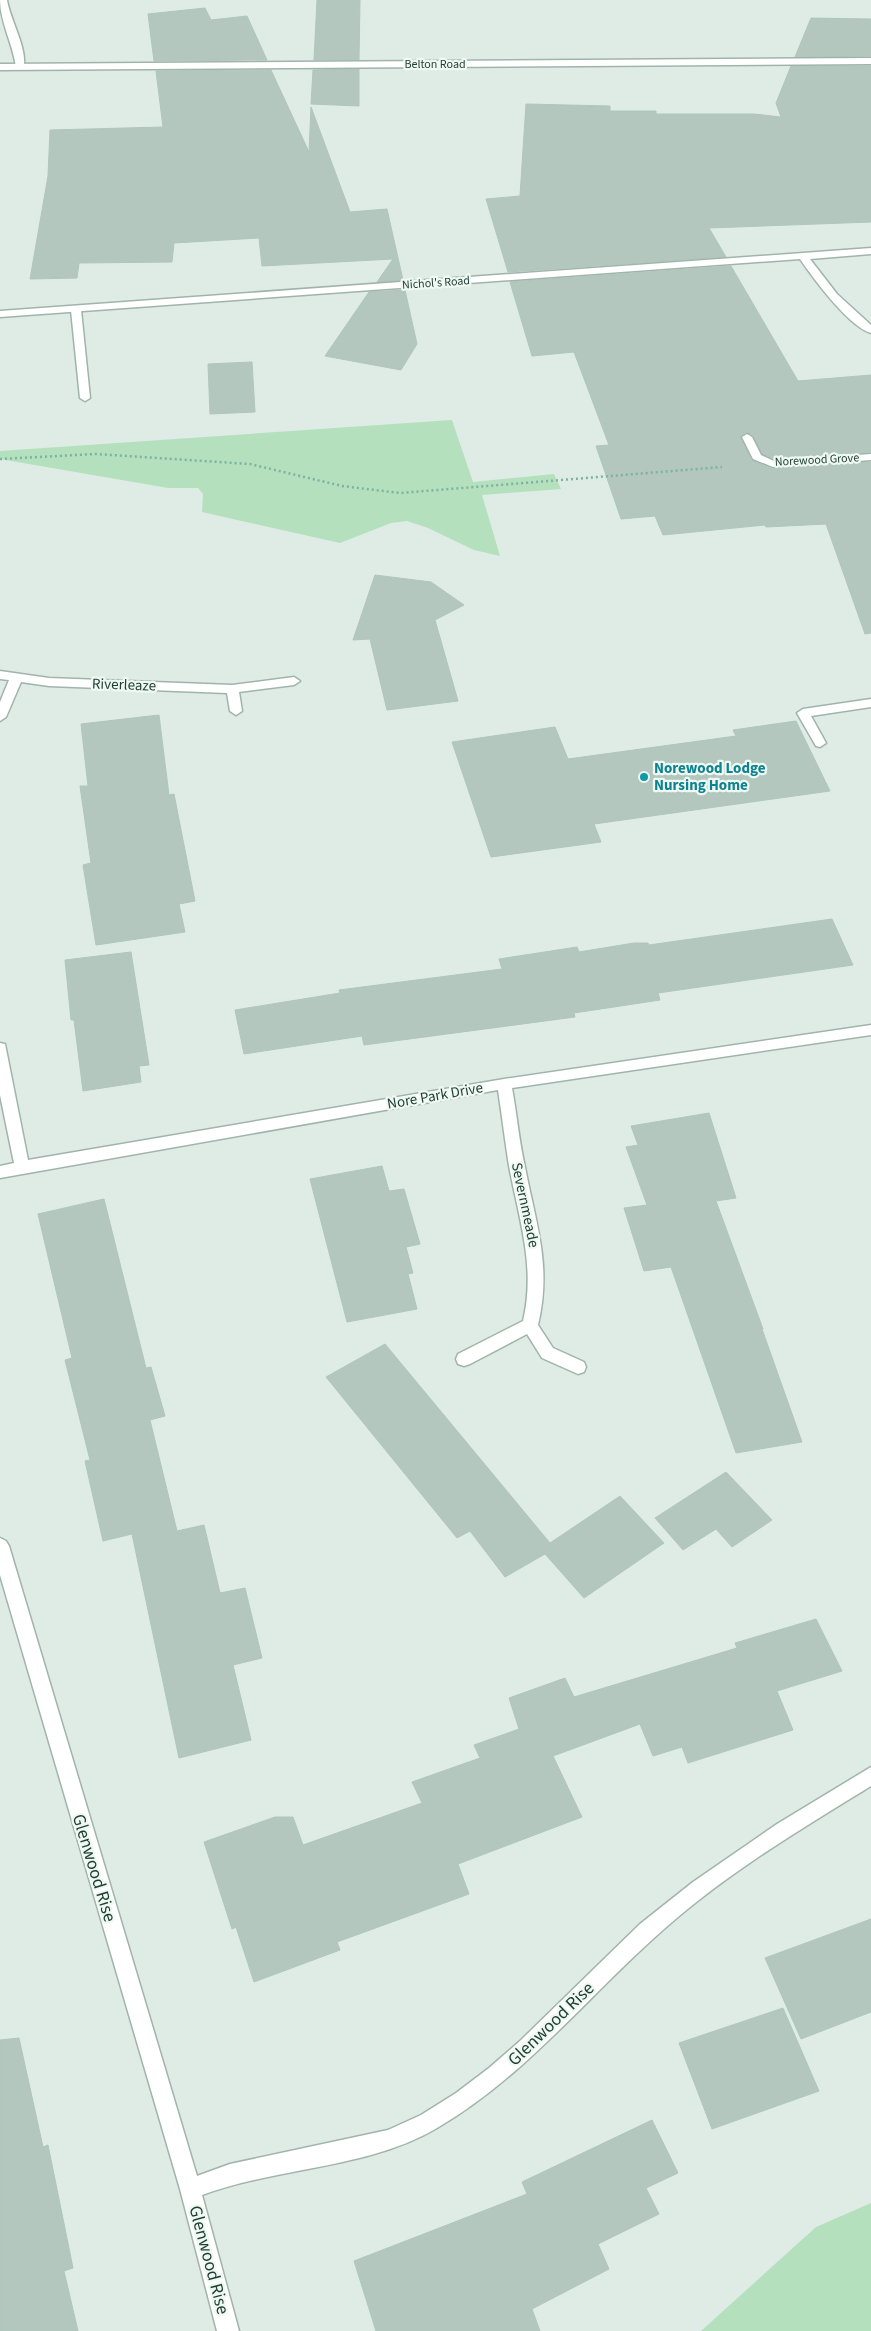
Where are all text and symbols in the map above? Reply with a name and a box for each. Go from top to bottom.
street label: Belton Road [404,56,466,73]
street label: Nichol's Road [401,272,471,294]
street label: Norewood Grove [774,449,860,471]
street label: Riverleaze [92,673,156,697]
place label: Norewood Lodge Nursing Home [654,758,766,796]
marker: Norewood Lodge Nursing Home [638,771,650,783]
street label: Nore Park Drive [385,1077,485,1115]
street label: Severnmeade [506,1161,544,1249]
street label: Glenwood Rise [66,1811,122,1925]
street label: Glenwood Rise [502,1976,600,2072]
street label: Glenwood Rise [182,2203,236,2317]

